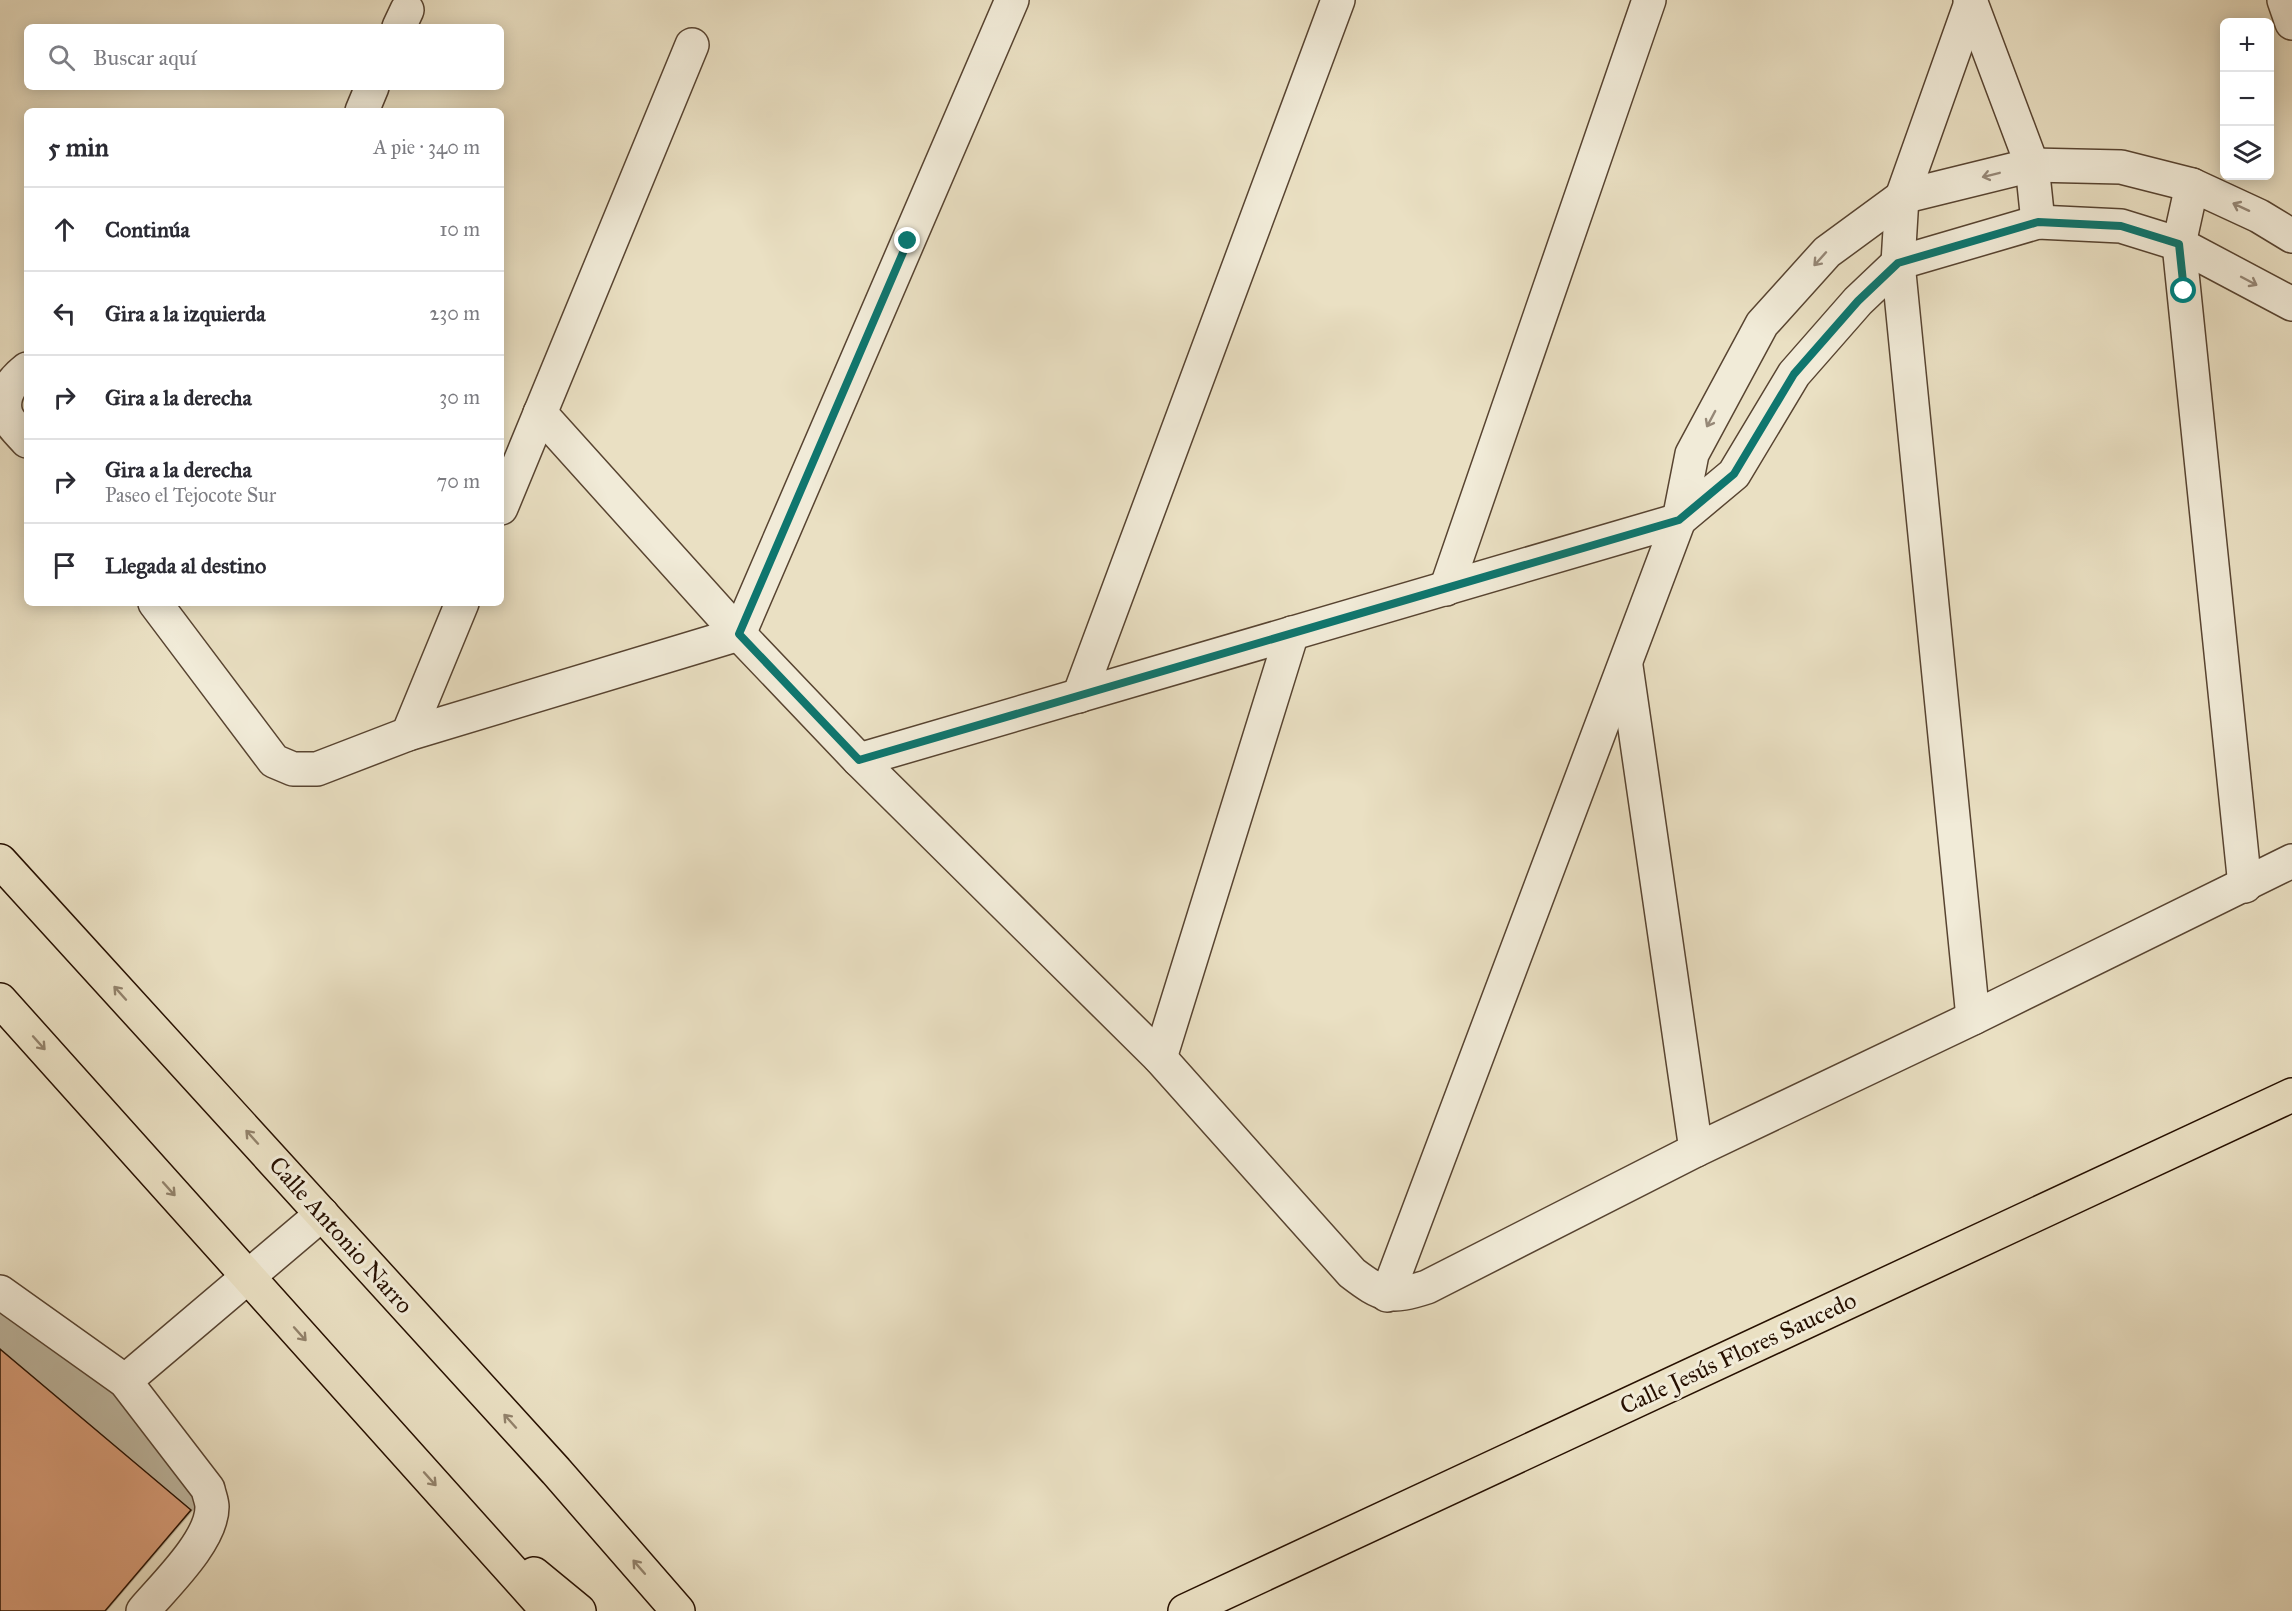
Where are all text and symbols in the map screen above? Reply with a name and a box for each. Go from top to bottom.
map controls [2220,18,2274,180]
button: + [2220,18,2274,72]
search box [24,24,504,90]
icon: search [45,41,78,74]
text: Buscar aquí [93,44,196,71]
button: − [2220,72,2274,126]
button: layers [2220,126,2274,180]
text: 5 min [48,131,109,163]
text: A pie · 340 m [374,135,480,159]
one-way arrow [1982,169,2001,181]
one-way arrow [2232,201,2250,213]
icon: ahead [48,213,81,246]
text: Continúa [105,216,190,243]
text: 10 m [439,217,480,241]
route end [894,227,920,253]
one-way arrow [1813,252,1827,267]
one-way arrow [2240,275,2257,287]
route start [2170,277,2196,303]
icon: left [48,297,81,330]
text: Gira a la izquierda [105,300,266,327]
text: 230 m [429,301,480,325]
icon: right [48,381,81,414]
text: Gira a la derecha [105,384,252,411]
text: 30 m [439,385,480,409]
one-way arrow [1705,410,1717,427]
text: Gira a la derecha [105,456,252,483]
icon: right [48,465,81,498]
text: 70 m [437,469,480,493]
text: Paseo el Tejocote Sur [105,483,276,507]
icon: arrive [48,549,81,582]
text: Llegada al destino [105,552,266,579]
one-way arrow [113,986,127,1001]
one-way arrow [32,1036,46,1051]
one-way arrow [245,1130,259,1145]
street label: Calle Antonio Narro [262,1150,420,1320]
one-way arrow [162,1181,176,1196]
street label: Calle Jesús Flores Saucedo [1615,1285,1861,1421]
one-way arrow [293,1326,307,1341]
one-way arrow [503,1414,517,1429]
one-way arrow [423,1471,437,1486]
one-way arrow [632,1560,646,1575]

